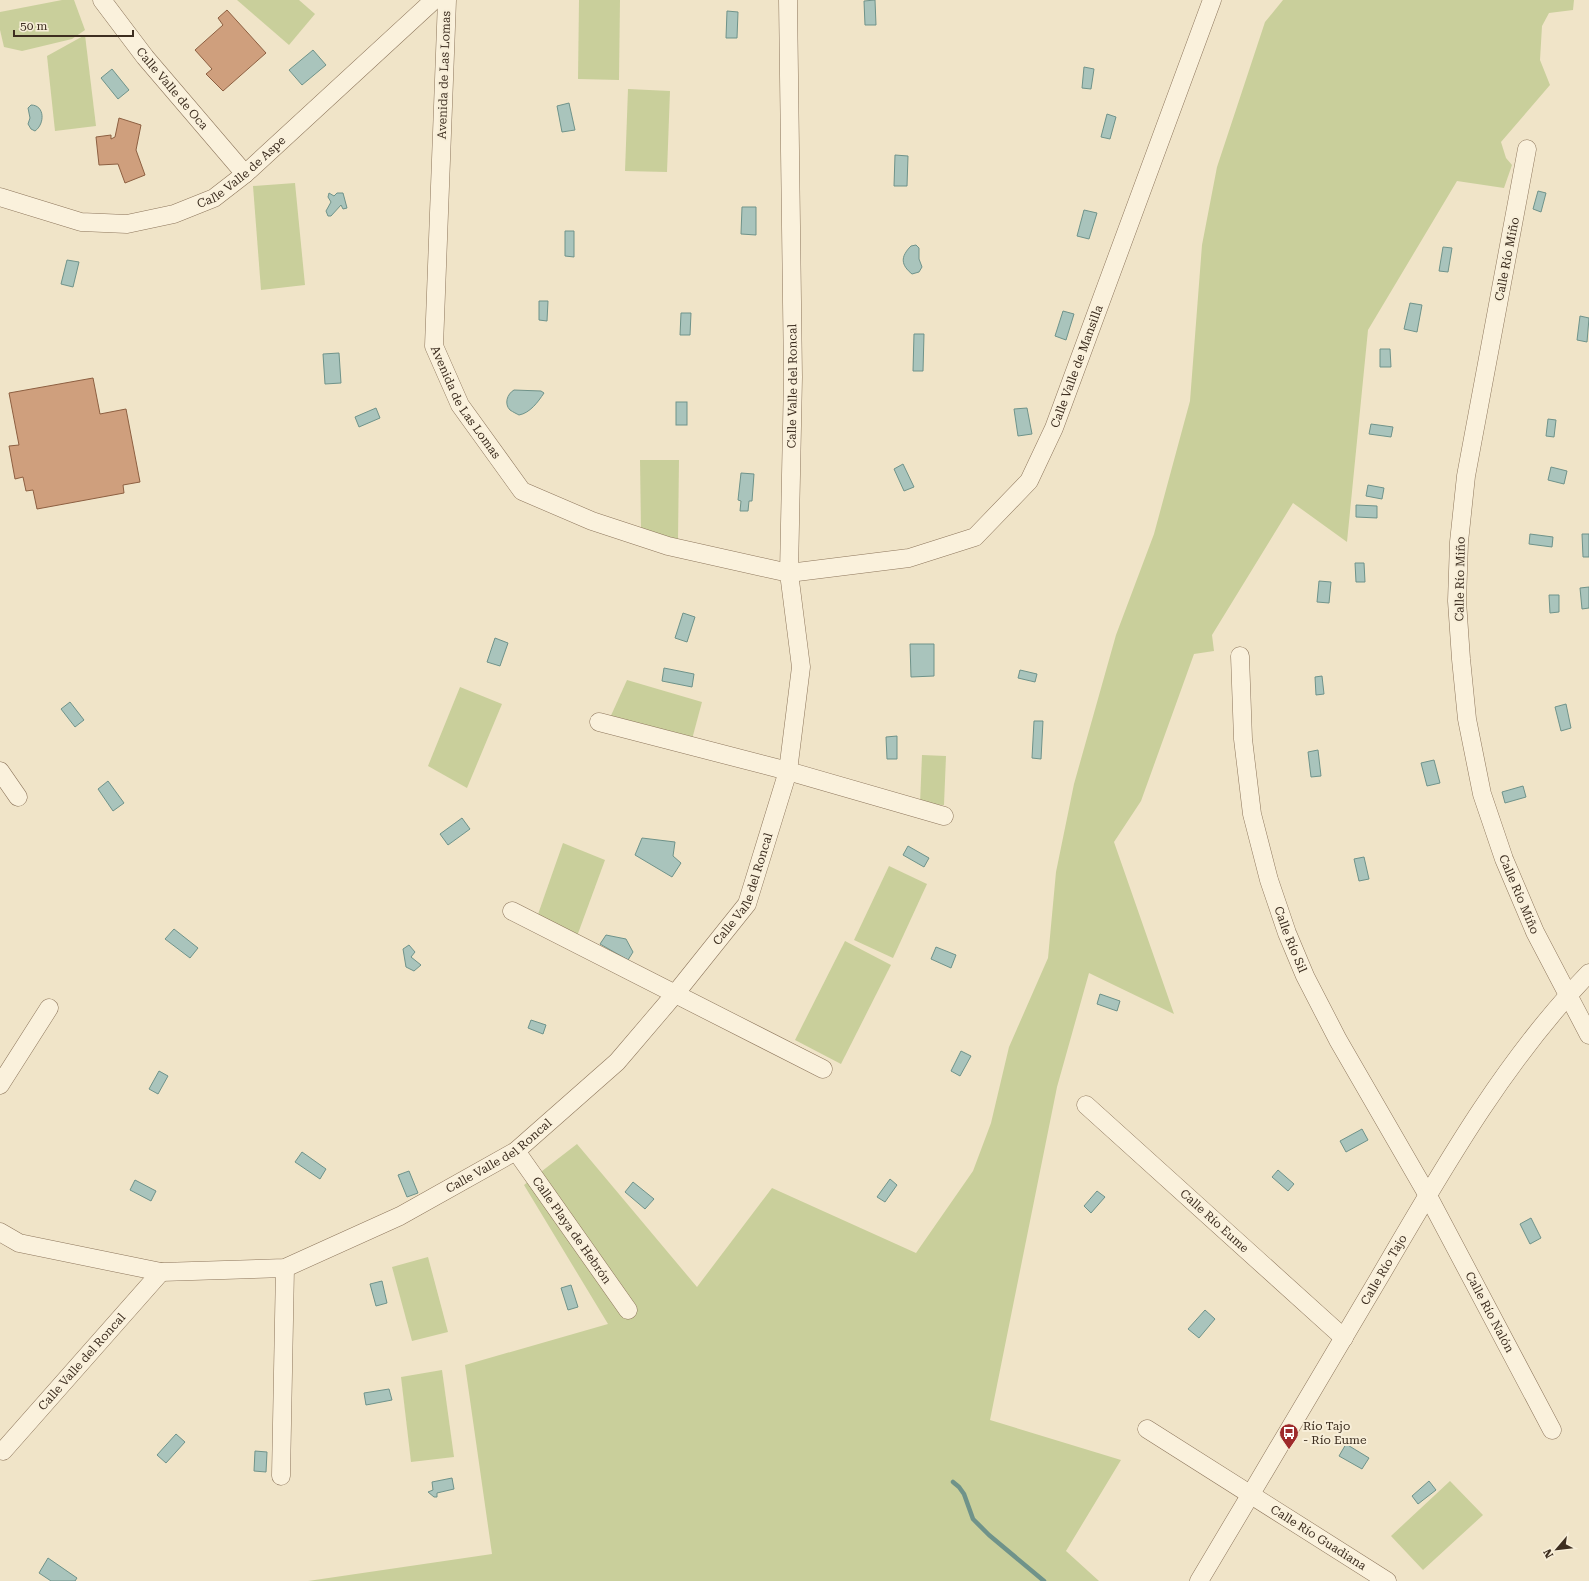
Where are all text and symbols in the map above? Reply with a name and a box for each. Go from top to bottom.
street label: Avenida de Las Lomas [435,10,453,139]
scale bar [14,12,133,38]
text: 50 m [20,19,47,33]
street label: Calle Valle de Oca [133,45,211,133]
street label: Calle Valle de Aspe [195,133,289,211]
street label: Calle Río Miño [1492,216,1522,302]
street label: Calle Valle de Mansilla [1048,303,1106,430]
street label: Calle Valle del Roncal [785,324,800,449]
street label: Avenida de Las Lomas [428,344,504,462]
street label: Calle Río Miño [1452,536,1468,622]
street label: Calle Valle del Roncal [710,831,776,948]
street label: Calle Río Miño [1496,852,1542,936]
street label: Calle Río Sil [1271,905,1310,975]
street label: Calle Valle del Roncal [443,1116,555,1196]
street label: Calle Playa de Hebrón [529,1174,614,1287]
street label: Calle Río Eume [1177,1186,1252,1256]
street label: Calle Río Tajo [1358,1232,1410,1308]
street label: Calle Río Nalón [1462,1269,1517,1355]
street label: Calle Valle del Roncal [35,1310,128,1413]
place label: Río Tajo - Río Eume [1303,1419,1367,1447]
bus stop icon: Río Tajo - Río Eume [1278,1422,1300,1450]
street label: Calle Río Guadiana [1268,1502,1369,1573]
north arrow [1537,1529,1577,1569]
text: N [1541,1546,1556,1560]

